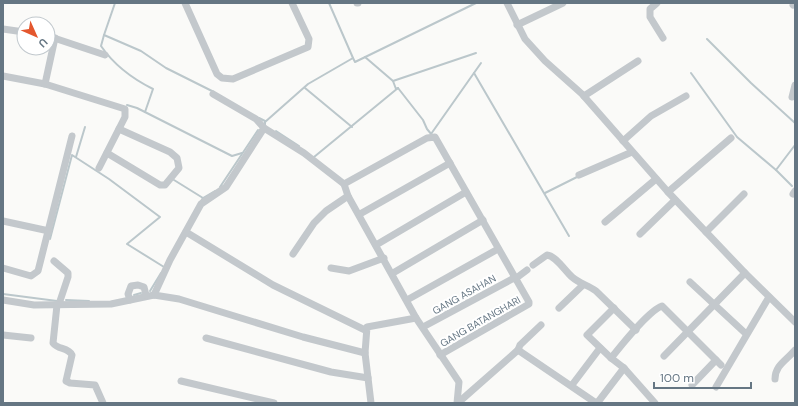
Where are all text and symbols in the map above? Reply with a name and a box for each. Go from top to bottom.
north arrow [16,16,56,56]
text: U [35,35,51,51]
street label: GANG ASAHAN [430,272,498,317]
street label: GANG BATANGHARI [438,293,523,350]
scale bar [654,364,751,390]
text: 100 m [660,370,694,386]

